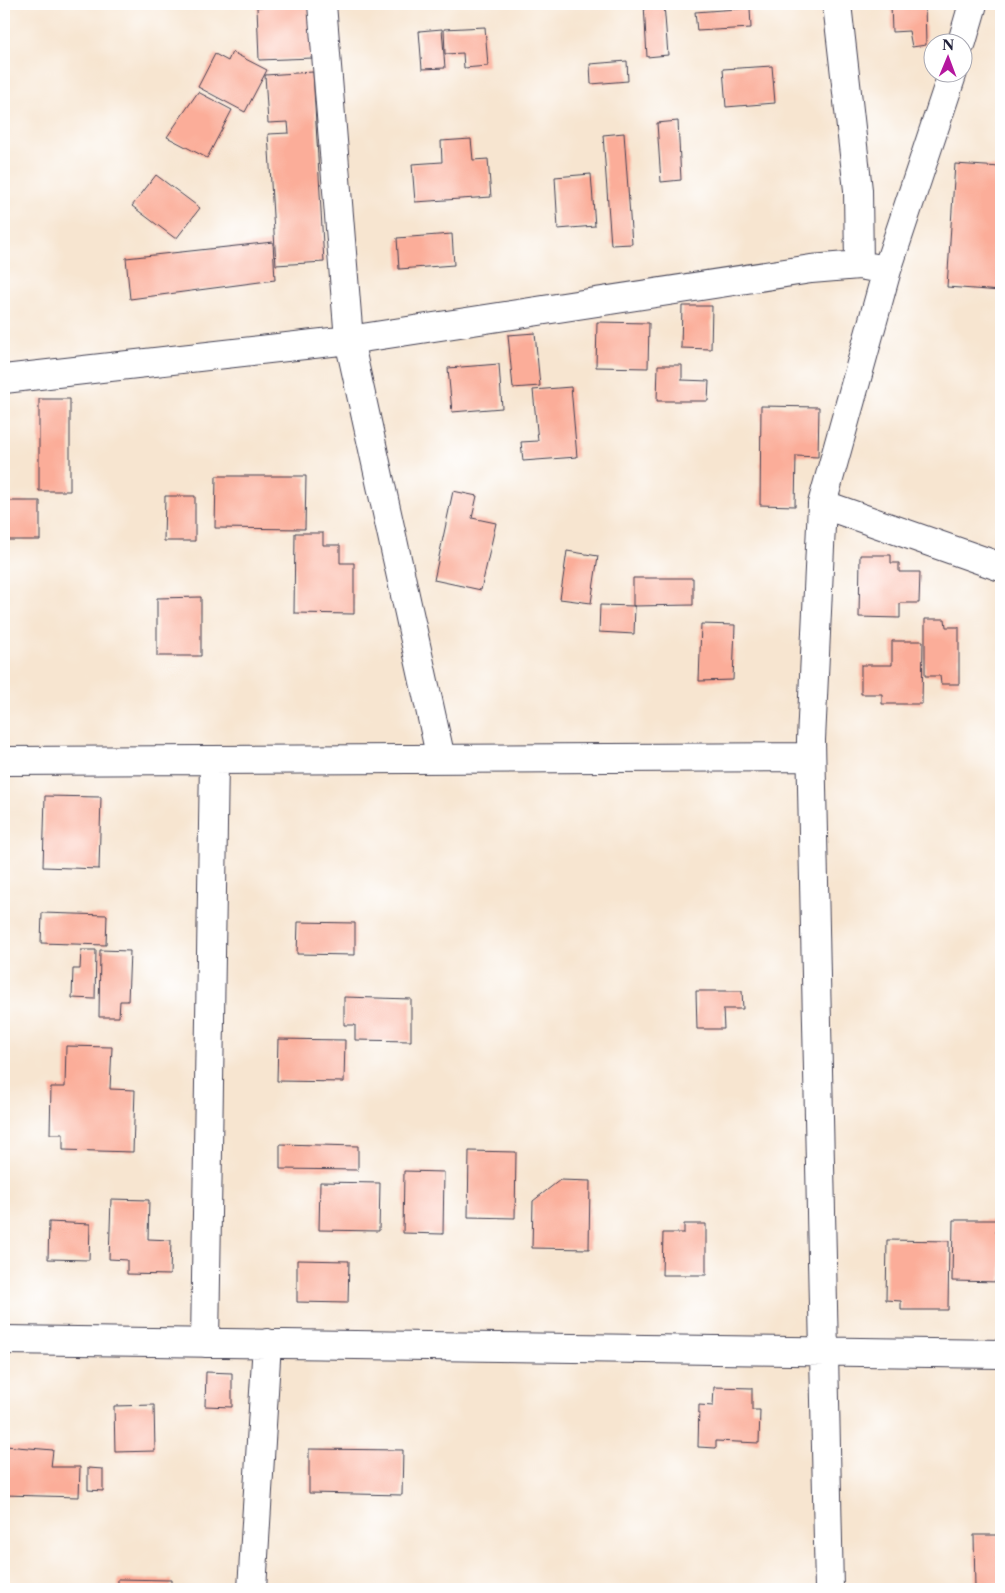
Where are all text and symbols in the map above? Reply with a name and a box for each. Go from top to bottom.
north arrow [922,32,972,82]
text: N [942,36,954,54]

